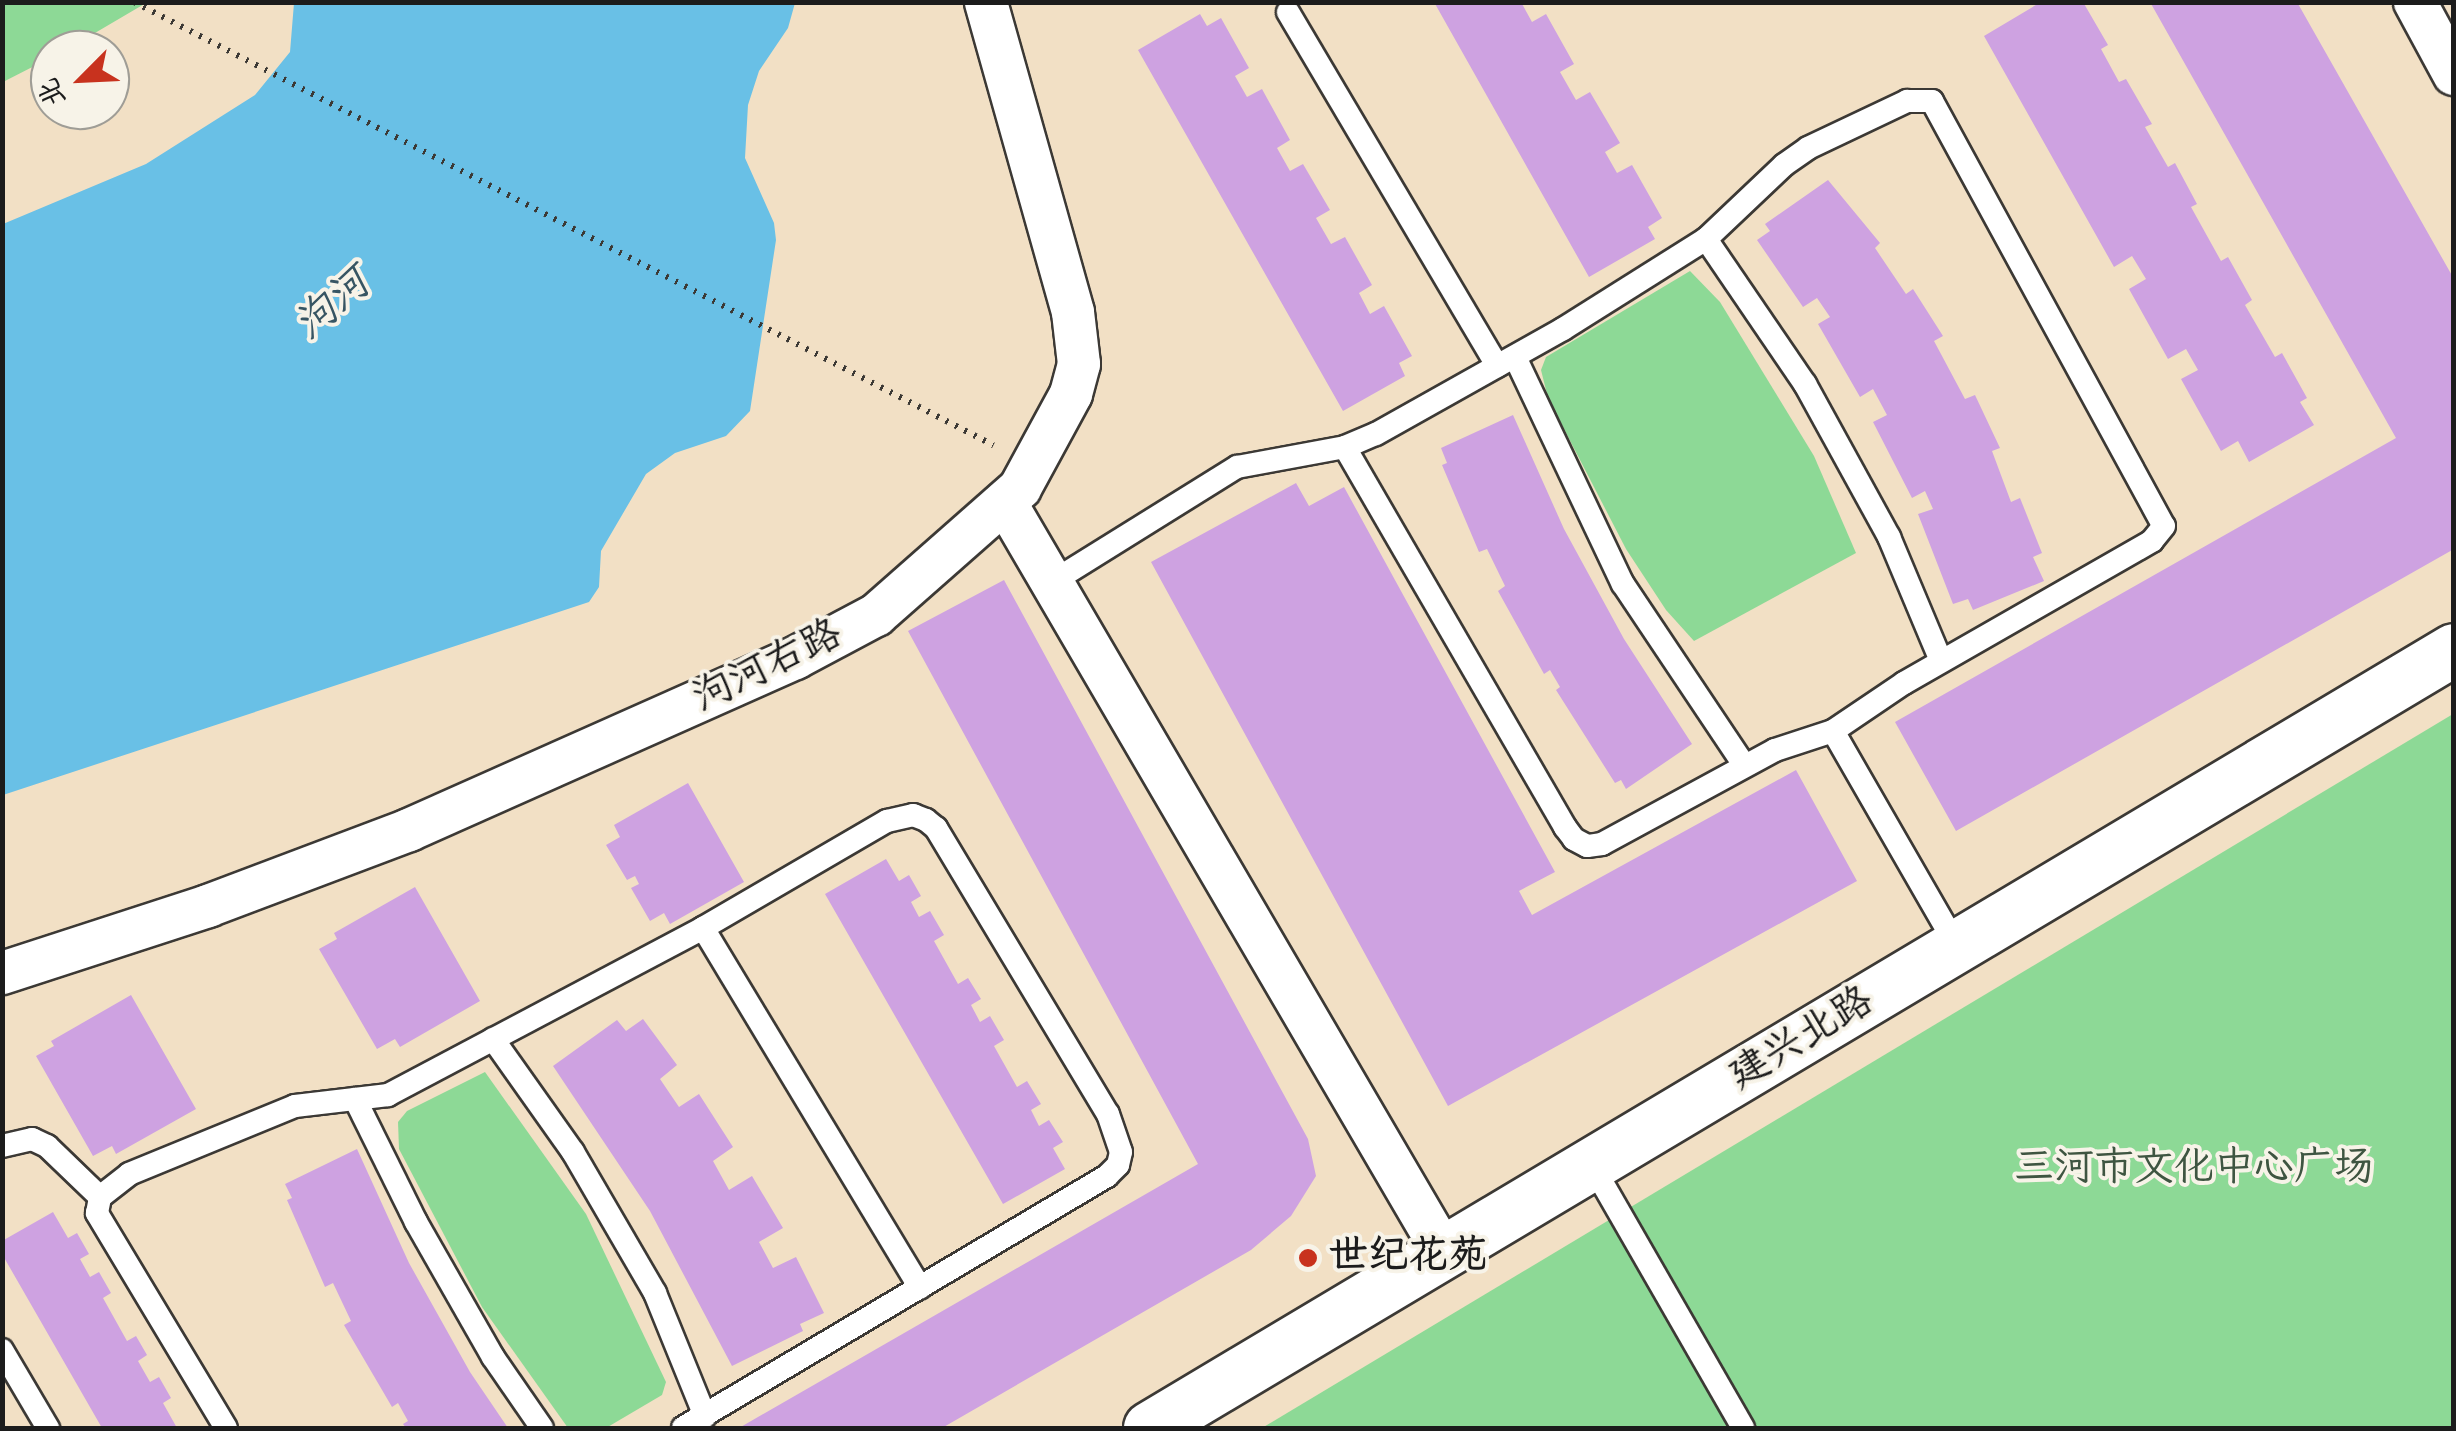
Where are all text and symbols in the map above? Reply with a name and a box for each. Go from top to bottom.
north arrow [30,30,130,130]
text: 北 [30,70,78,113]
water label: 泃河 [286,259,382,353]
street label: 泃河右路 [686,611,850,725]
street label: 建兴北路 [1721,978,1883,1102]
park label: 三河市文化中心广场 [2014,1146,2374,1194]
place label: 世纪花苑 [1328,1234,1488,1282]
marker: 世纪花苑 [1297,1247,1319,1269]

